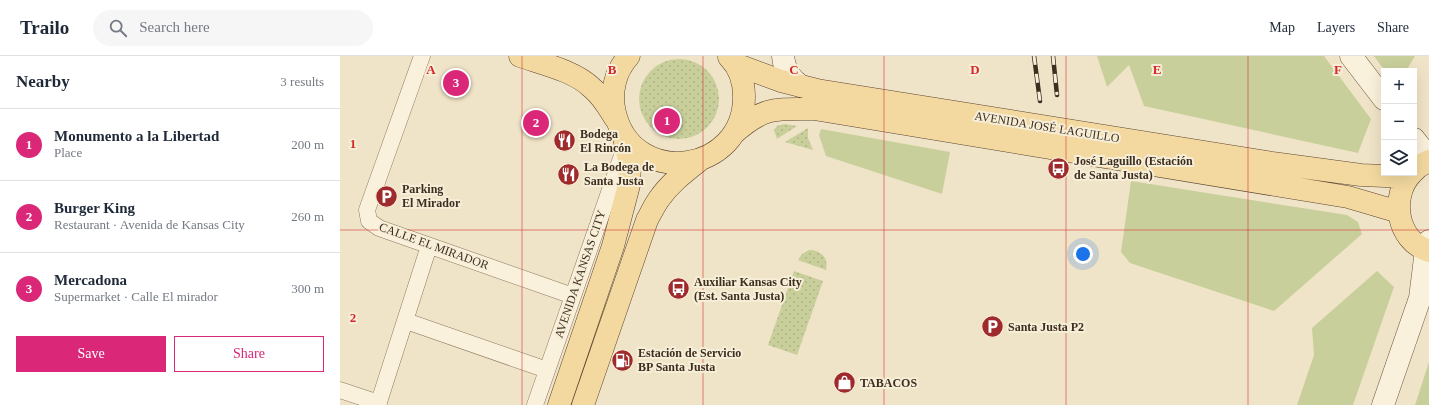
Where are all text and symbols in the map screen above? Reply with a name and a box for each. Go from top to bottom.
search box [93,10,373,46]
text: Trailo [20,17,69,38]
icon: search [107,17,129,39]
text: Search here [139,19,210,35]
text: Map [1269,20,1295,35]
text: Layers [1317,20,1355,35]
text: Share [1377,20,1409,35]
text: A [426,62,436,77]
text: B [608,62,617,77]
text: C [789,62,799,77]
text: D [970,62,980,77]
text: E [1153,62,1161,77]
text: F [1334,62,1342,77]
pin: 3 [443,68,469,98]
map controls [1381,68,1417,176]
button: + [1381,68,1417,104]
text: Nearby [16,72,70,91]
text: 3 results [280,74,324,89]
button: − [1381,104,1417,140]
pin: 1 [654,106,680,136]
pin: 2 [523,108,549,138]
street label: AVENIDA JOSÉ LAGUILLO [974,109,1121,145]
place label: Bodega El Rincón [580,127,631,155]
text: Monumento a la Libertad [54,128,219,144]
restaurant icon: Bodega El Rincón [552,128,578,154]
text: 1 [350,136,356,151]
text: 1 [26,137,32,152]
text: 200 m [291,137,324,152]
button: layers [1381,140,1417,176]
text: Place [54,145,82,160]
place label: José Laguillo (Estación de Santa Justa) [1074,154,1193,182]
bus stop icon: José Laguillo (Estación de Santa Justa) [1046,155,1072,181]
place label: La Bodega de Santa Justa [584,160,655,188]
restaurant icon: La Bodega de Santa Justa [555,161,581,187]
place label: Parking El Mirador [402,182,461,210]
parking icon: Parking El Mirador [374,183,400,209]
text: Burger King [54,200,135,216]
street label: AVENIDA KANSAS CITY [551,208,609,340]
text: 2 [26,209,32,224]
text: 260 m [291,209,324,224]
text: Restaurant · Avenida de Kansas City [54,217,245,232]
street label: CALLE EL MIRADOR [377,220,491,272]
your location [1073,244,1093,264]
text: Mercadona [54,272,127,288]
place label: Auxiliar Kansas City (Est. Santa Justa) [694,275,802,303]
bus stop icon: Auxiliar Kansas City (Est. Santa Justa) [666,276,692,302]
text: 3 [26,281,32,296]
text: 300 m [291,281,324,296]
text: Supermarket · Calle El mirador [54,289,218,304]
text: 2 [350,310,356,325]
parking icon: Santa Justa P2 [979,314,1005,340]
place label: Santa Justa P2 [1008,320,1084,334]
button: Save [16,336,166,372]
button: Share [174,336,324,372]
place label: Estación de Servicio BP Santa Justa [638,346,741,374]
fuel station icon: Estación de Servicio BP Santa Justa [610,347,636,373]
shop icon: TABACOS [831,370,857,396]
place label: TABACOS [860,376,917,390]

